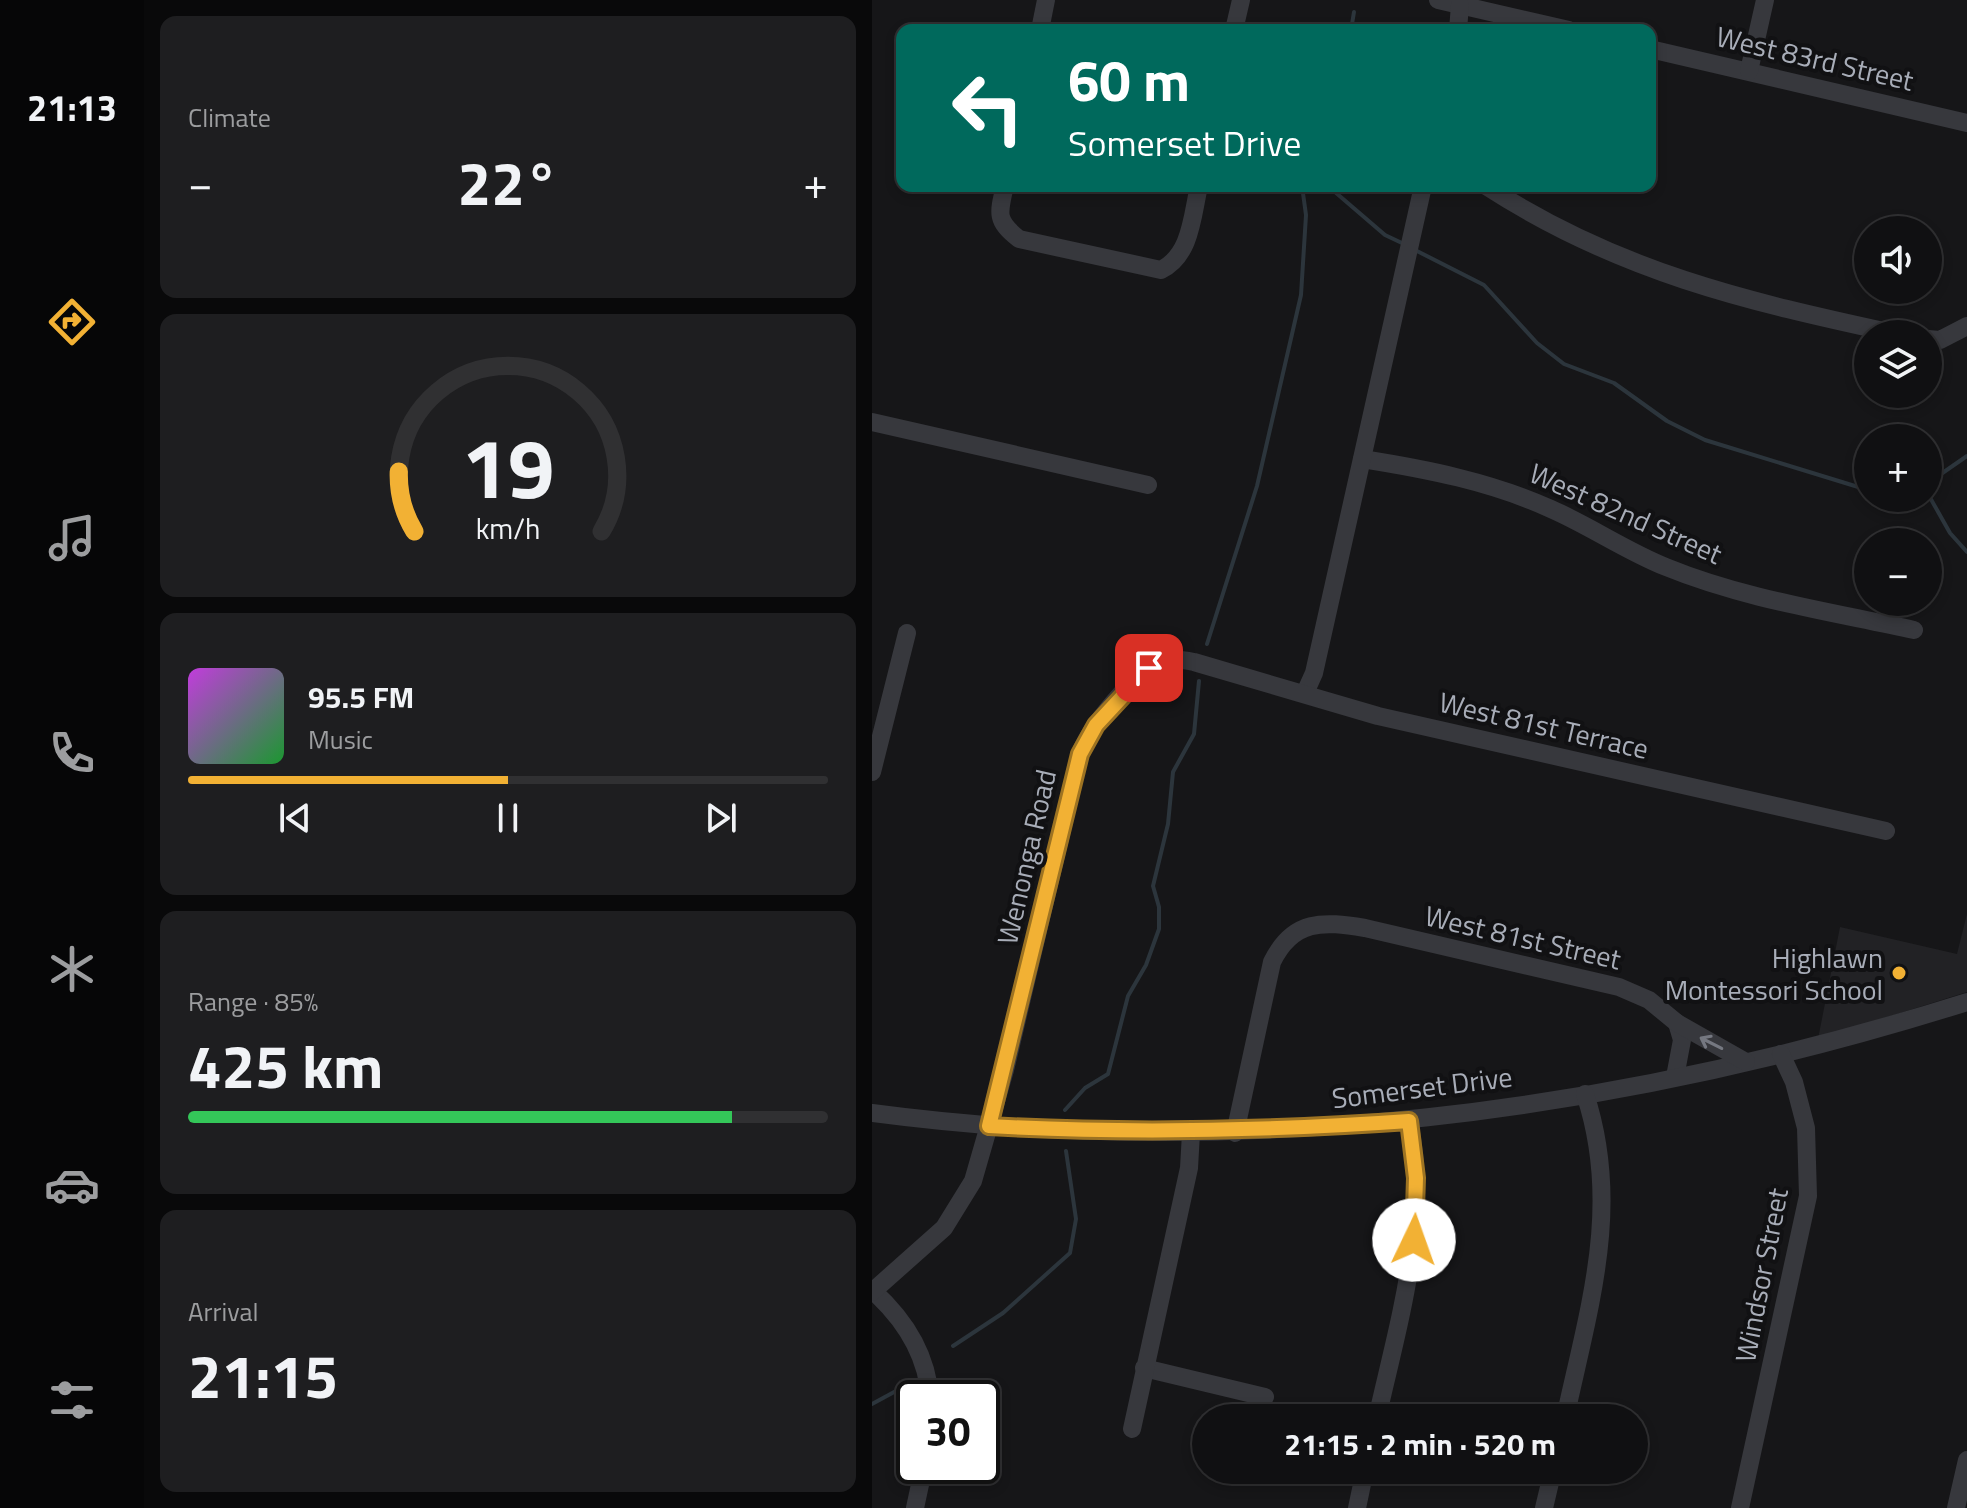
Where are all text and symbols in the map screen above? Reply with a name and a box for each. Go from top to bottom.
street label: West 83rd Street [1712,14,1918,102]
text: 60 m [1068,38,1190,123]
icon: left [936,56,1040,160]
text: 21:13 [27,80,117,135]
text: Climate [188,98,271,137]
text: Somerset Drive [1068,115,1301,170]
text: 22° [458,137,558,228]
text: − [188,149,213,216]
text: + [803,149,828,216]
map controls [1854,216,1942,616]
button: sound [1854,216,1942,304]
icon: directions [44,294,100,350]
button: layers [1854,320,1942,408]
text: 19 [461,403,555,529]
button: + [1854,424,1942,512]
street label: West 82nd Street [1523,451,1729,575]
text: km/h [476,507,540,550]
icon: music [44,510,100,566]
button: − [1854,528,1942,616]
pin [1115,634,1183,702]
icon: arrive [1127,646,1171,690]
text: 95.5 FM [308,674,414,720]
street label: West 81st Terrace [1435,680,1653,770]
text: Music [308,720,373,759]
icon: phone [44,725,100,781]
street label: Wenonga Road [985,765,1067,949]
icon: previous [273,796,317,840]
icon: pause [486,796,530,840]
icon: next [699,796,743,840]
street label: West 81st Street [1421,894,1625,980]
place label: Highlawn Montessori School [1665,936,1883,1011]
icon: climate [44,941,100,997]
marker: Highlawn Montessori School [1890,964,1908,982]
text: Range · 85% [188,982,318,1021]
text: 425 km [188,1020,383,1111]
one-way arrow [1700,1034,1724,1050]
street label: Somerset Drive [1329,1055,1515,1119]
icon: car [44,1157,100,1213]
street label: Windsor Street [1723,1184,1799,1366]
position arrow [1372,1198,1456,1282]
text: Arrival [188,1292,259,1331]
text: 21:15 [188,1330,338,1421]
icon: filters [44,1372,100,1428]
speed limit sign: 30 [896,1380,1000,1484]
text: 21:15 · 2 min · 520 m [1284,1421,1556,1467]

